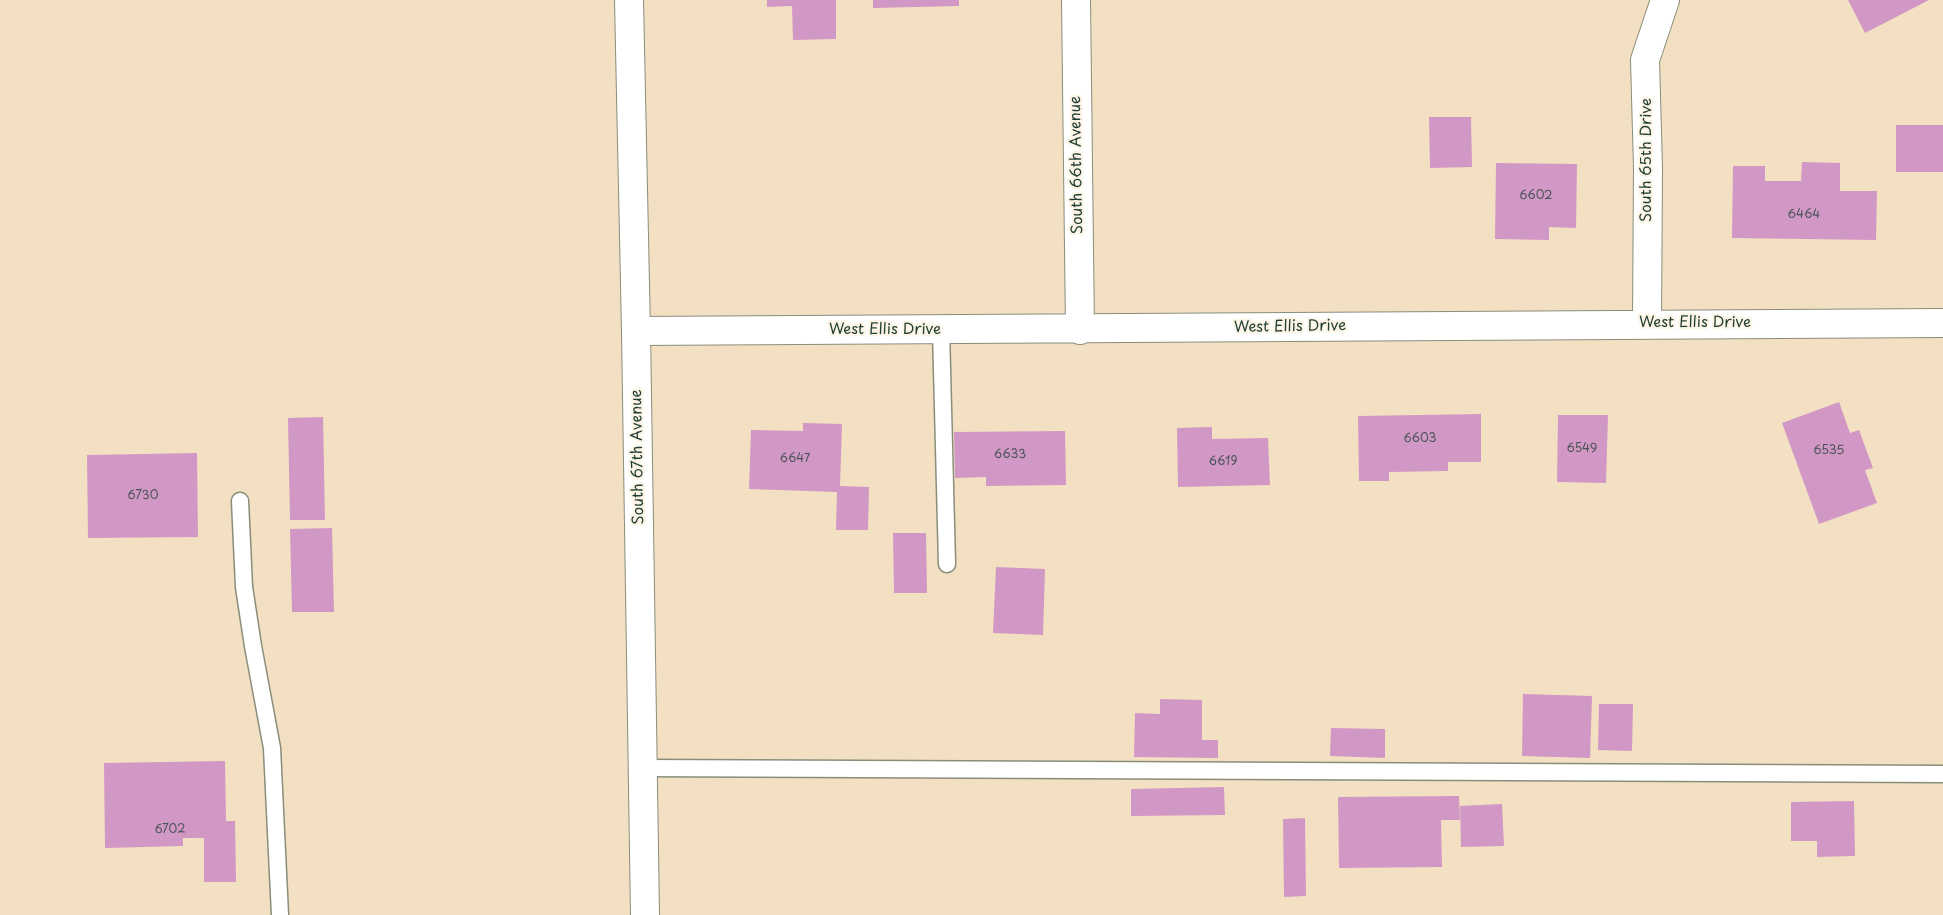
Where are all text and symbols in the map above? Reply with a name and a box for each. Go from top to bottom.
street label: South 66th Avenue [1067,96,1087,234]
street label: South 65th Drive [1638,98,1656,222]
house number: 6602 [1519,189,1553,203]
house number: 6464 [1788,208,1820,222]
street label: West Ellis Drive [1639,314,1751,332]
street label: West Ellis Drive [1234,317,1346,337]
street label: West Ellis Drive [829,321,941,339]
street label: South 67th Avenue [628,389,648,525]
house number: 6603 [1404,432,1436,446]
house number: 6549 [1567,442,1597,456]
house number: 6535 [1813,444,1845,458]
house number: 6633 [994,448,1026,462]
house number: 6647 [780,452,810,466]
house number: 6619 [1209,455,1237,469]
house number: 6730 [128,489,158,503]
house number: 6702 [155,823,185,837]

